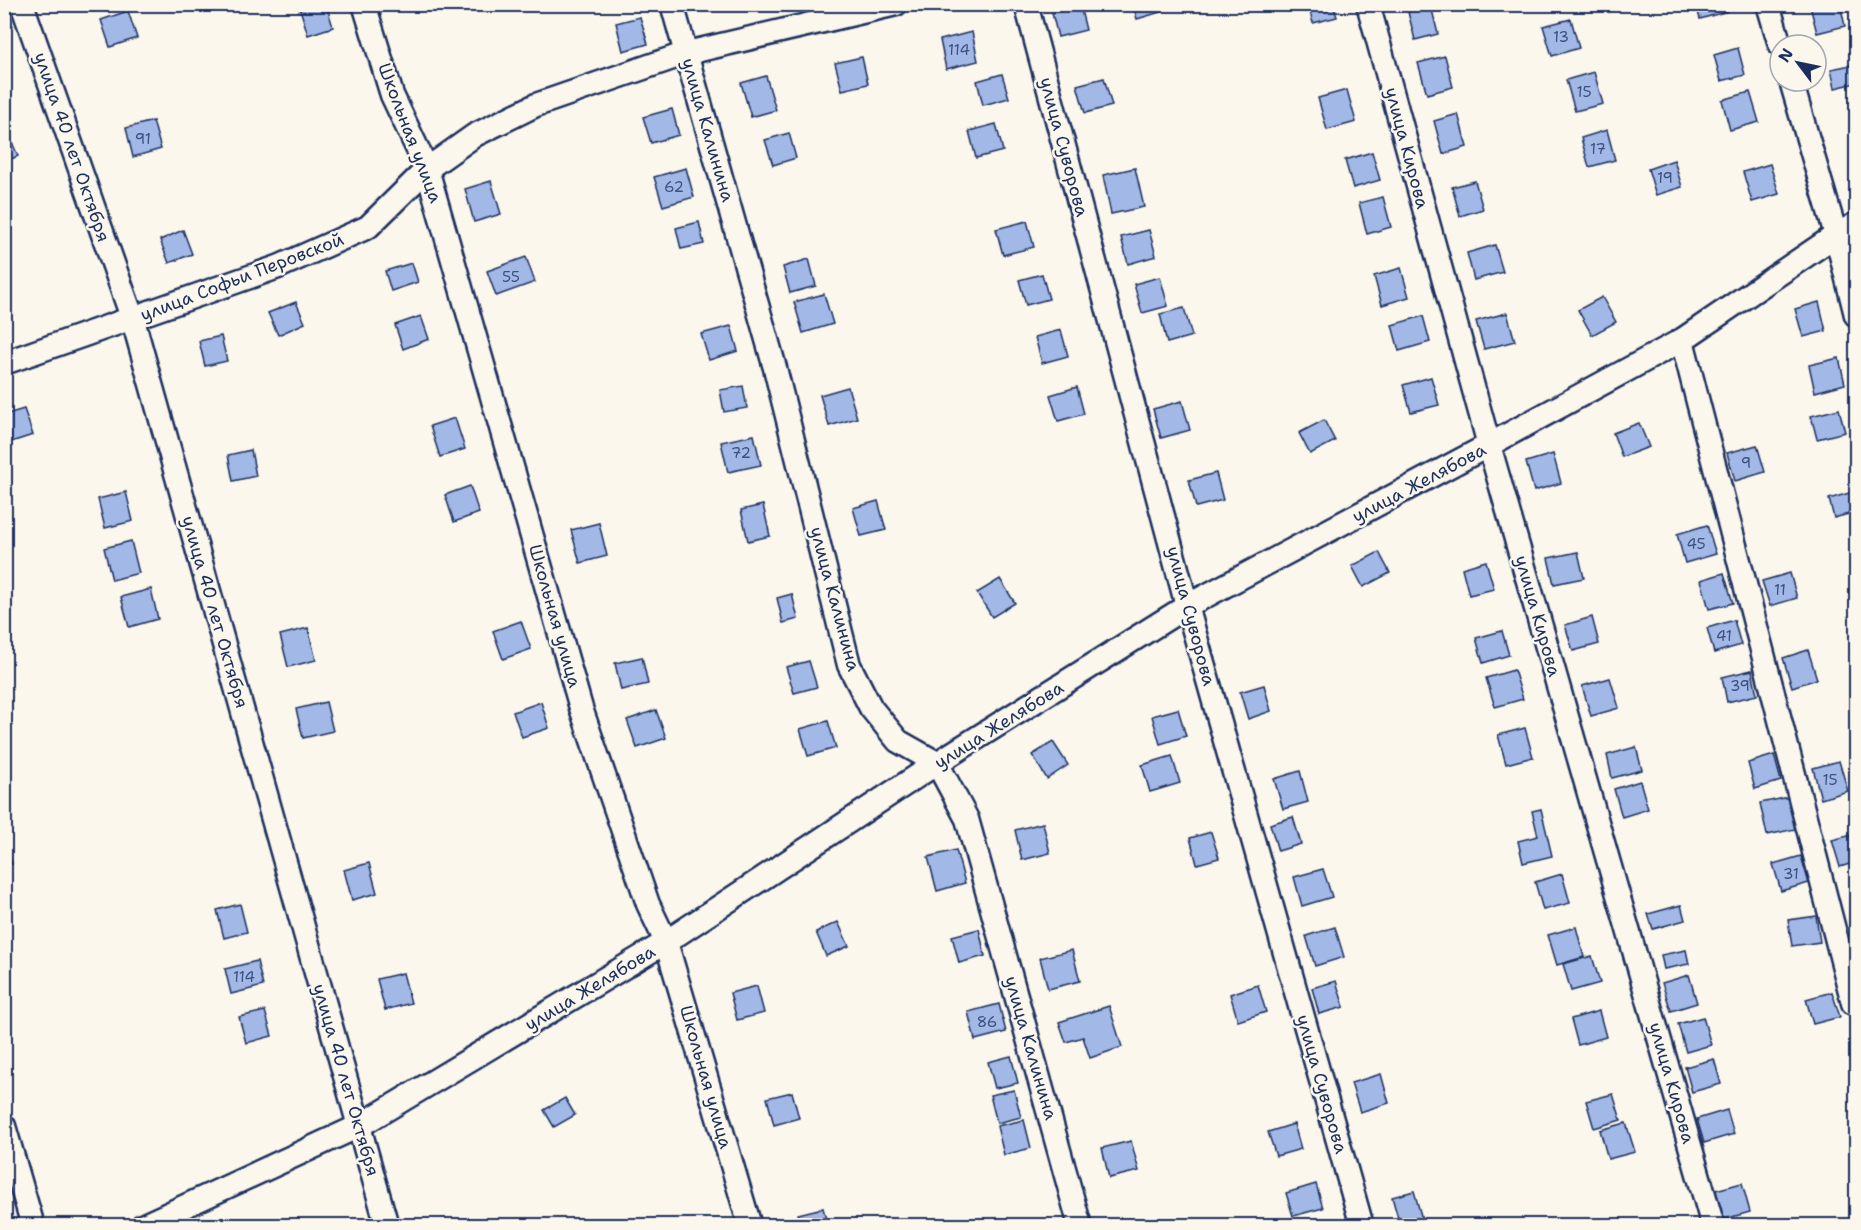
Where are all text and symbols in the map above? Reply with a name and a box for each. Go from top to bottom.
house number: 13 [1553,27,1569,47]
north arrow [1768,33,1828,93]
house number: 114 [948,40,970,60]
text: N [1773,44,1798,66]
street label: улица 40 лет Октября [28,49,116,245]
street label: улица Калинина [676,55,740,205]
street label: Школьная улица [372,60,448,206]
street label: улица Суворова [1034,75,1094,219]
house number: 15 [1576,82,1592,102]
street label: улица Кирова [1379,85,1435,211]
house number: 91 [135,129,151,149]
house number: 17 [1590,139,1606,159]
house number: 19 [1657,168,1673,188]
house number: 62 [664,177,684,197]
street label: улица Софьи Перовской [137,227,347,327]
house number: 55 [502,267,520,287]
street label: улица Желябова [1348,438,1490,528]
house number: 72 [731,443,751,463]
house number: 9 [1741,453,1751,473]
street label: улица 40 лет Октября [176,513,254,711]
street label: улица Калинина [804,524,866,674]
house number: 45 [1686,534,1706,554]
street label: Школьная улица [523,541,587,691]
street label: улица Суворова [1161,544,1221,688]
street label: улица Кирова [1509,553,1567,679]
house number: 11 [1774,580,1786,600]
house number: 41 [1716,626,1732,646]
street label: улица Желябова [930,676,1068,774]
house number: 39 [1730,676,1750,696]
house number: 15 [1822,770,1838,790]
house number: 31 [1783,864,1799,884]
street label: улица Желябова [520,940,660,1036]
house number: 114 [233,967,255,987]
street label: улица Калинина [999,973,1063,1123]
street label: улица 40 лет Октября [307,981,385,1179]
street label: Школьная улица [674,1002,738,1152]
house number: 86 [977,1012,997,1032]
street label: улица Суворова [1291,1012,1353,1156]
street label: улица Кирова [1643,1020,1701,1146]

